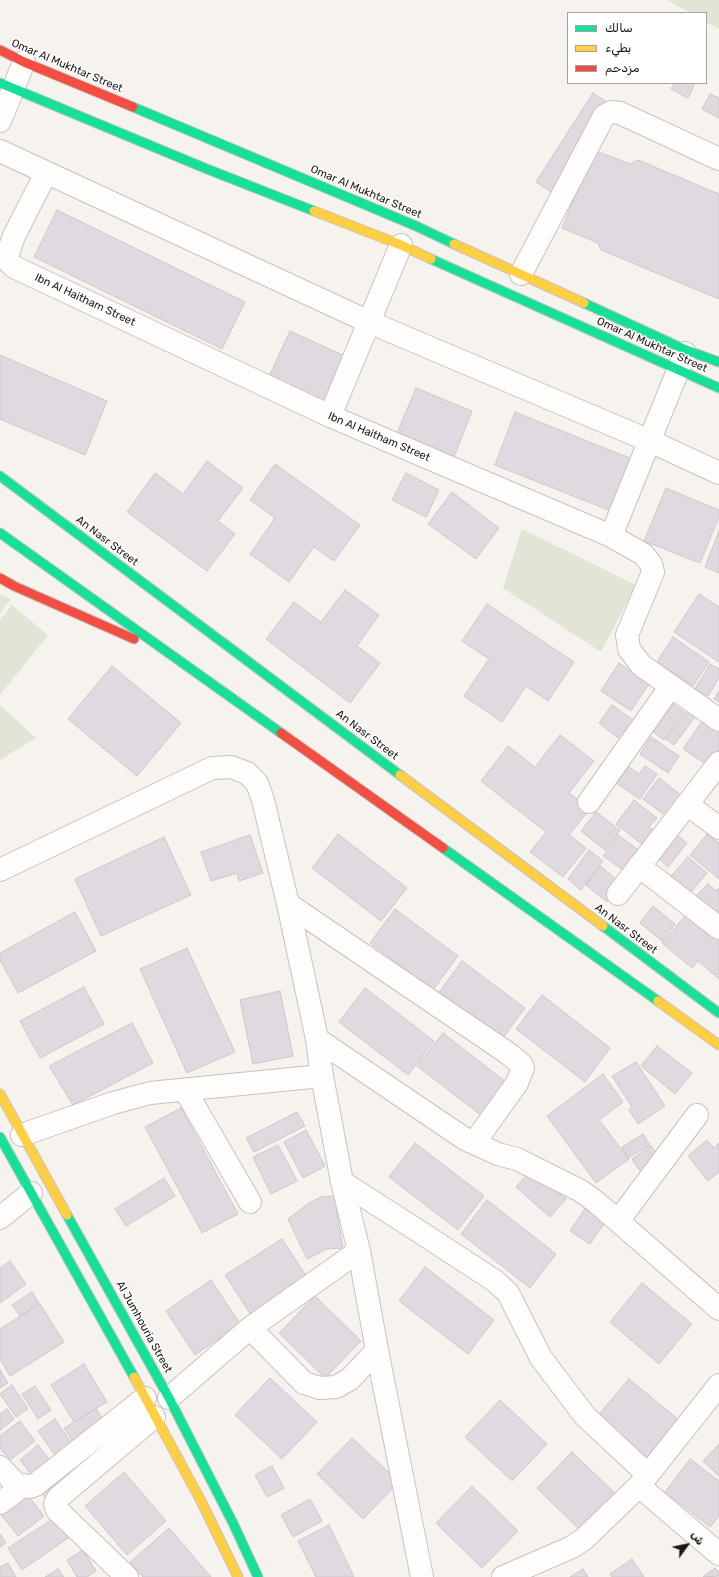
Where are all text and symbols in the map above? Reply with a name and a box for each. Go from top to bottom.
legend [567,12,707,84]
text: سالك [605,21,633,35]
street label: Omar Al Mukhtar Street [9,37,125,95]
text: بطيء [605,41,631,55]
text: مزدحم [605,61,639,75]
street label: Omar Al Mukhtar Street [308,163,424,221]
street label: Ibn Al Haitham Street [33,271,137,329]
street label: Omar Al Mukhtar Street [595,315,709,375]
street label: Ibn Al Haitham Street [326,410,432,464]
street label: An Nasr Street [73,513,141,569]
street label: An Nasr Street [333,707,401,763]
street label: An Nasr Street [592,901,660,957]
street label: Al Jumhouria Street [113,1279,175,1375]
north arrow [667,1525,707,1565]
text: ش [688,1529,707,1548]

